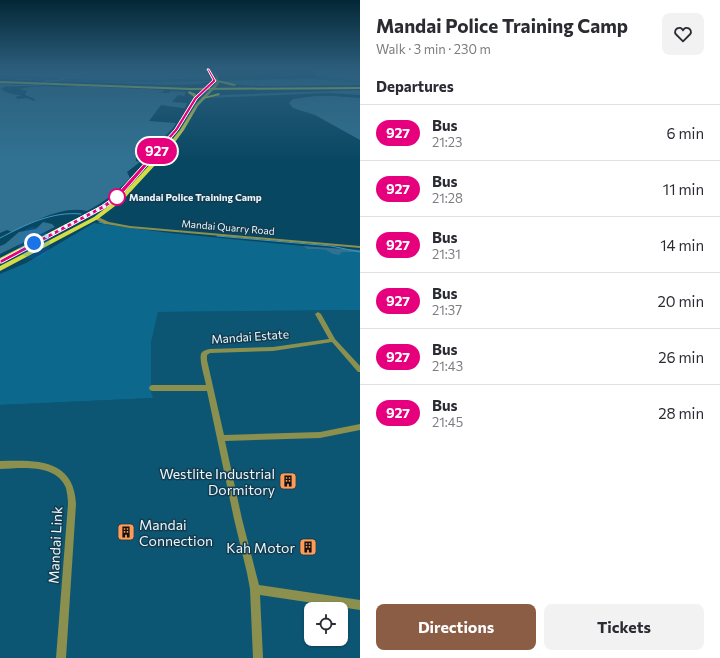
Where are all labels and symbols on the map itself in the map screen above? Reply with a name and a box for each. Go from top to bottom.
line badge: 927 [134,138,180,164]
marker: Mandai Police Training Camp [108,188,126,206]
place label: Mandai Police Training Camp [129,191,262,203]
street label: Mandai Quarry Road [181,217,275,237]
your location [24,233,44,253]
street label: Mandai Estate [211,326,289,346]
place label: Westlite Industrial Dormitory [159,465,275,498]
building icon: Westlite Industrial Dormitory [278,471,298,491]
street label: Mandai Link [44,505,66,584]
place label: Mandai Connection [139,516,213,549]
building icon: Mandai Connection [116,522,136,542]
building icon: Kah Motor [298,537,318,557]
place label: Kah Motor [226,539,295,556]

